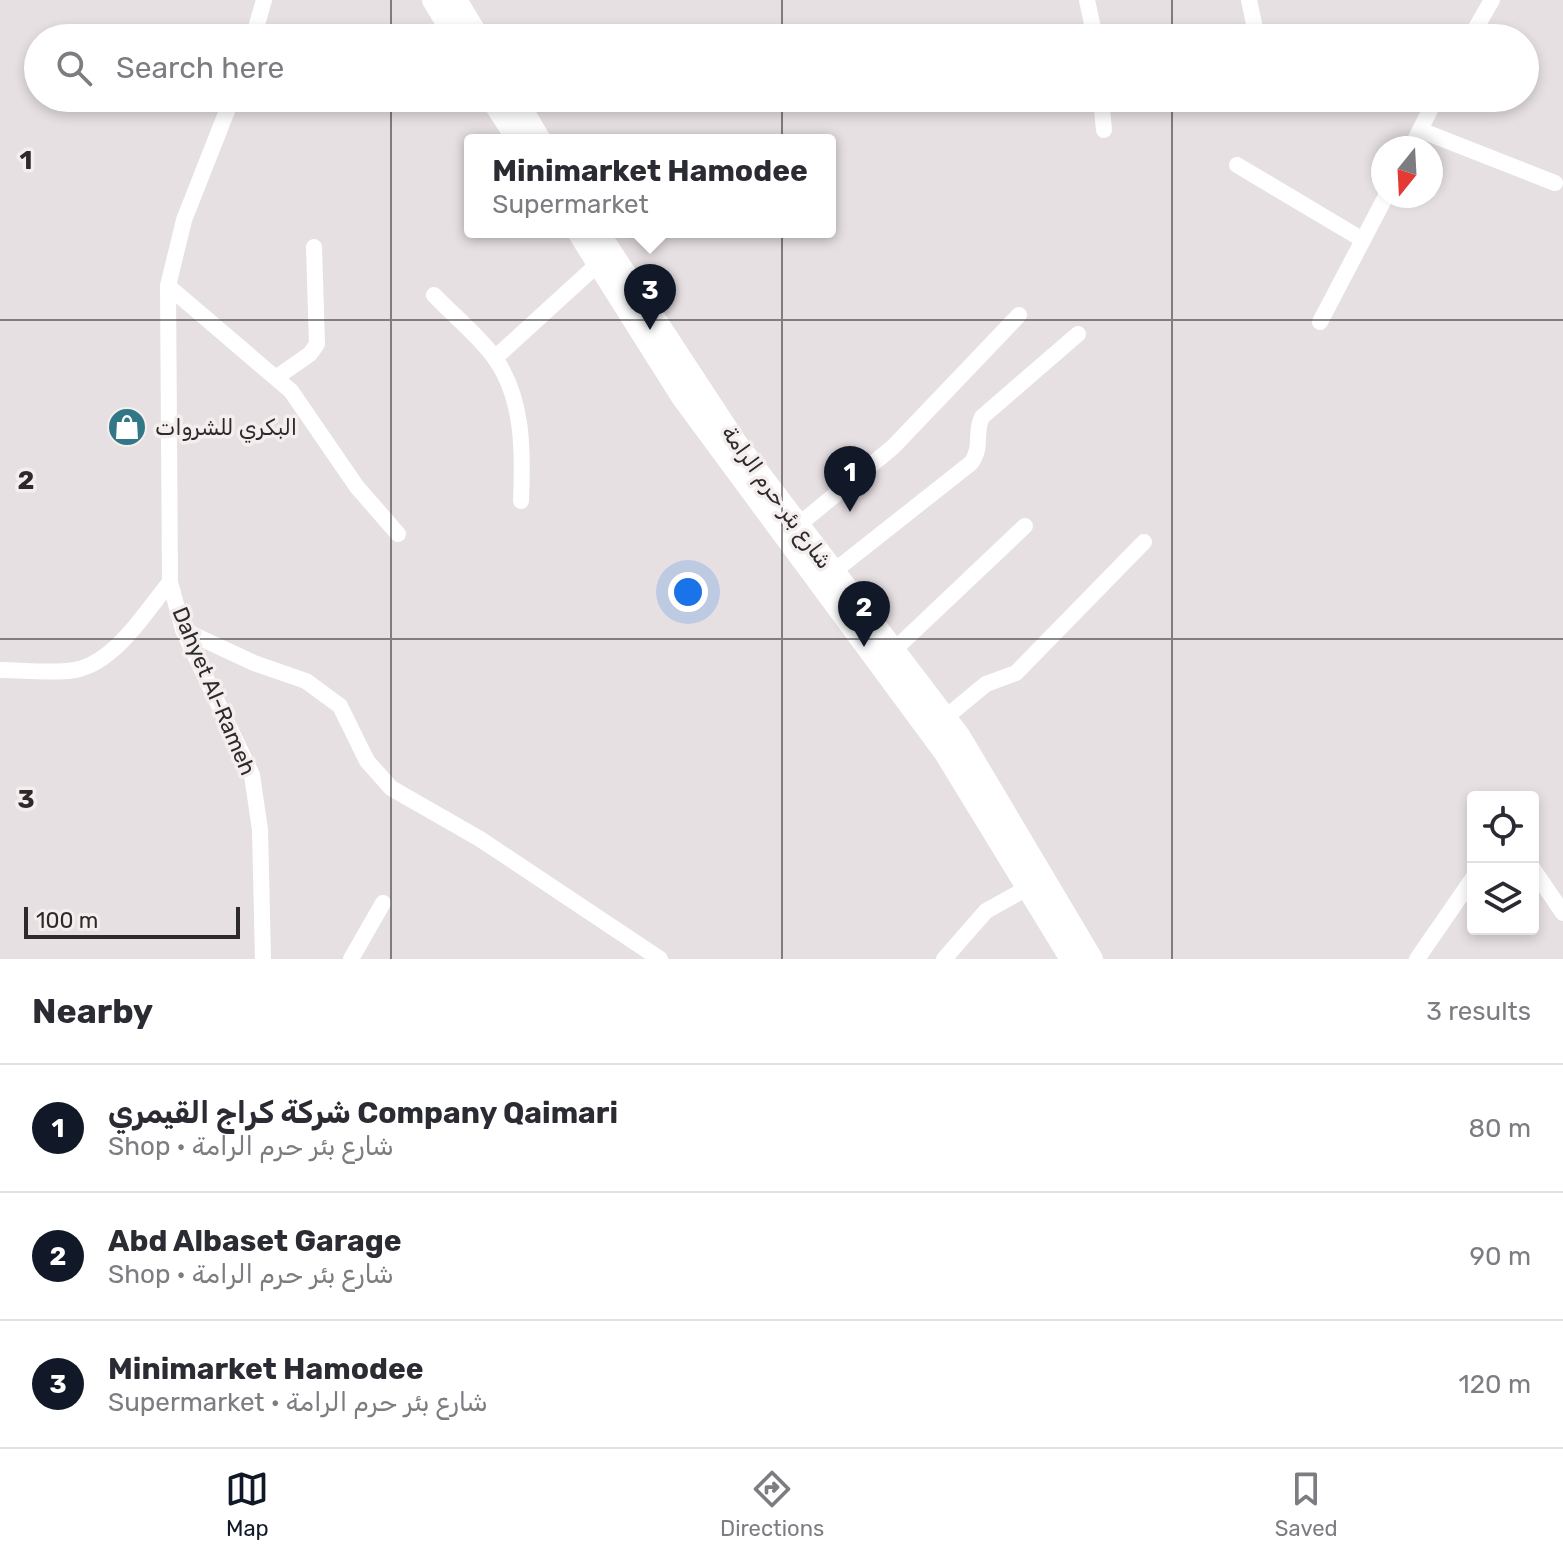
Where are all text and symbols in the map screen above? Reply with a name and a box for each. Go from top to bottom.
search box [24,24,1539,112]
icon: search [52,46,96,90]
text: Search here [116,50,284,86]
popup [464,134,836,238]
north arrow [1371,136,1443,208]
text: 1 [20,145,32,176]
text: Minimarket Hamodee [492,153,808,189]
text: Supermarket [492,189,649,220]
pin: 3 [624,264,676,330]
shop icon: البكري للشروات [106,406,148,448]
place label: البكري للشروات [155,414,297,443]
street label: شارع بئر حرم الرامة [714,420,838,575]
pin: 1 [824,446,876,512]
text: 2 [18,465,34,496]
your location [668,572,708,612]
pin: 2 [838,581,890,647]
street label: Dahyet Al-Rameh [166,603,262,779]
text: 3 [17,784,35,815]
map controls [1467,791,1539,935]
button: locate [1467,791,1539,863]
button: layers [1467,863,1539,935]
scale bar [24,903,240,939]
text: 100 m [36,907,98,934]
text: Nearby [32,991,153,1032]
text: 3 results [1426,996,1531,1027]
text: شركة كراج القيمري Company Qaimari [108,1095,618,1131]
text: 1 [52,1113,64,1144]
text: 80 m [1468,1113,1531,1144]
text: Shop · شارع بئر حرم الرامة [108,1131,394,1162]
text: Abd Albaset Garage [108,1223,402,1259]
text: 2 [50,1241,66,1272]
text: 90 m [1470,1241,1531,1272]
text: Shop · شارع بئر حرم الرامة [108,1259,394,1290]
text: Minimarket Hamodee [108,1351,424,1387]
text: 3 [49,1369,67,1400]
text: 120 m [1459,1369,1531,1400]
text: Supermarket · شارع بئر حرم الرامة [108,1387,488,1418]
tab: Map [225,1467,269,1542]
tab: Directions [720,1467,824,1542]
tab: Saved [1275,1467,1338,1542]

